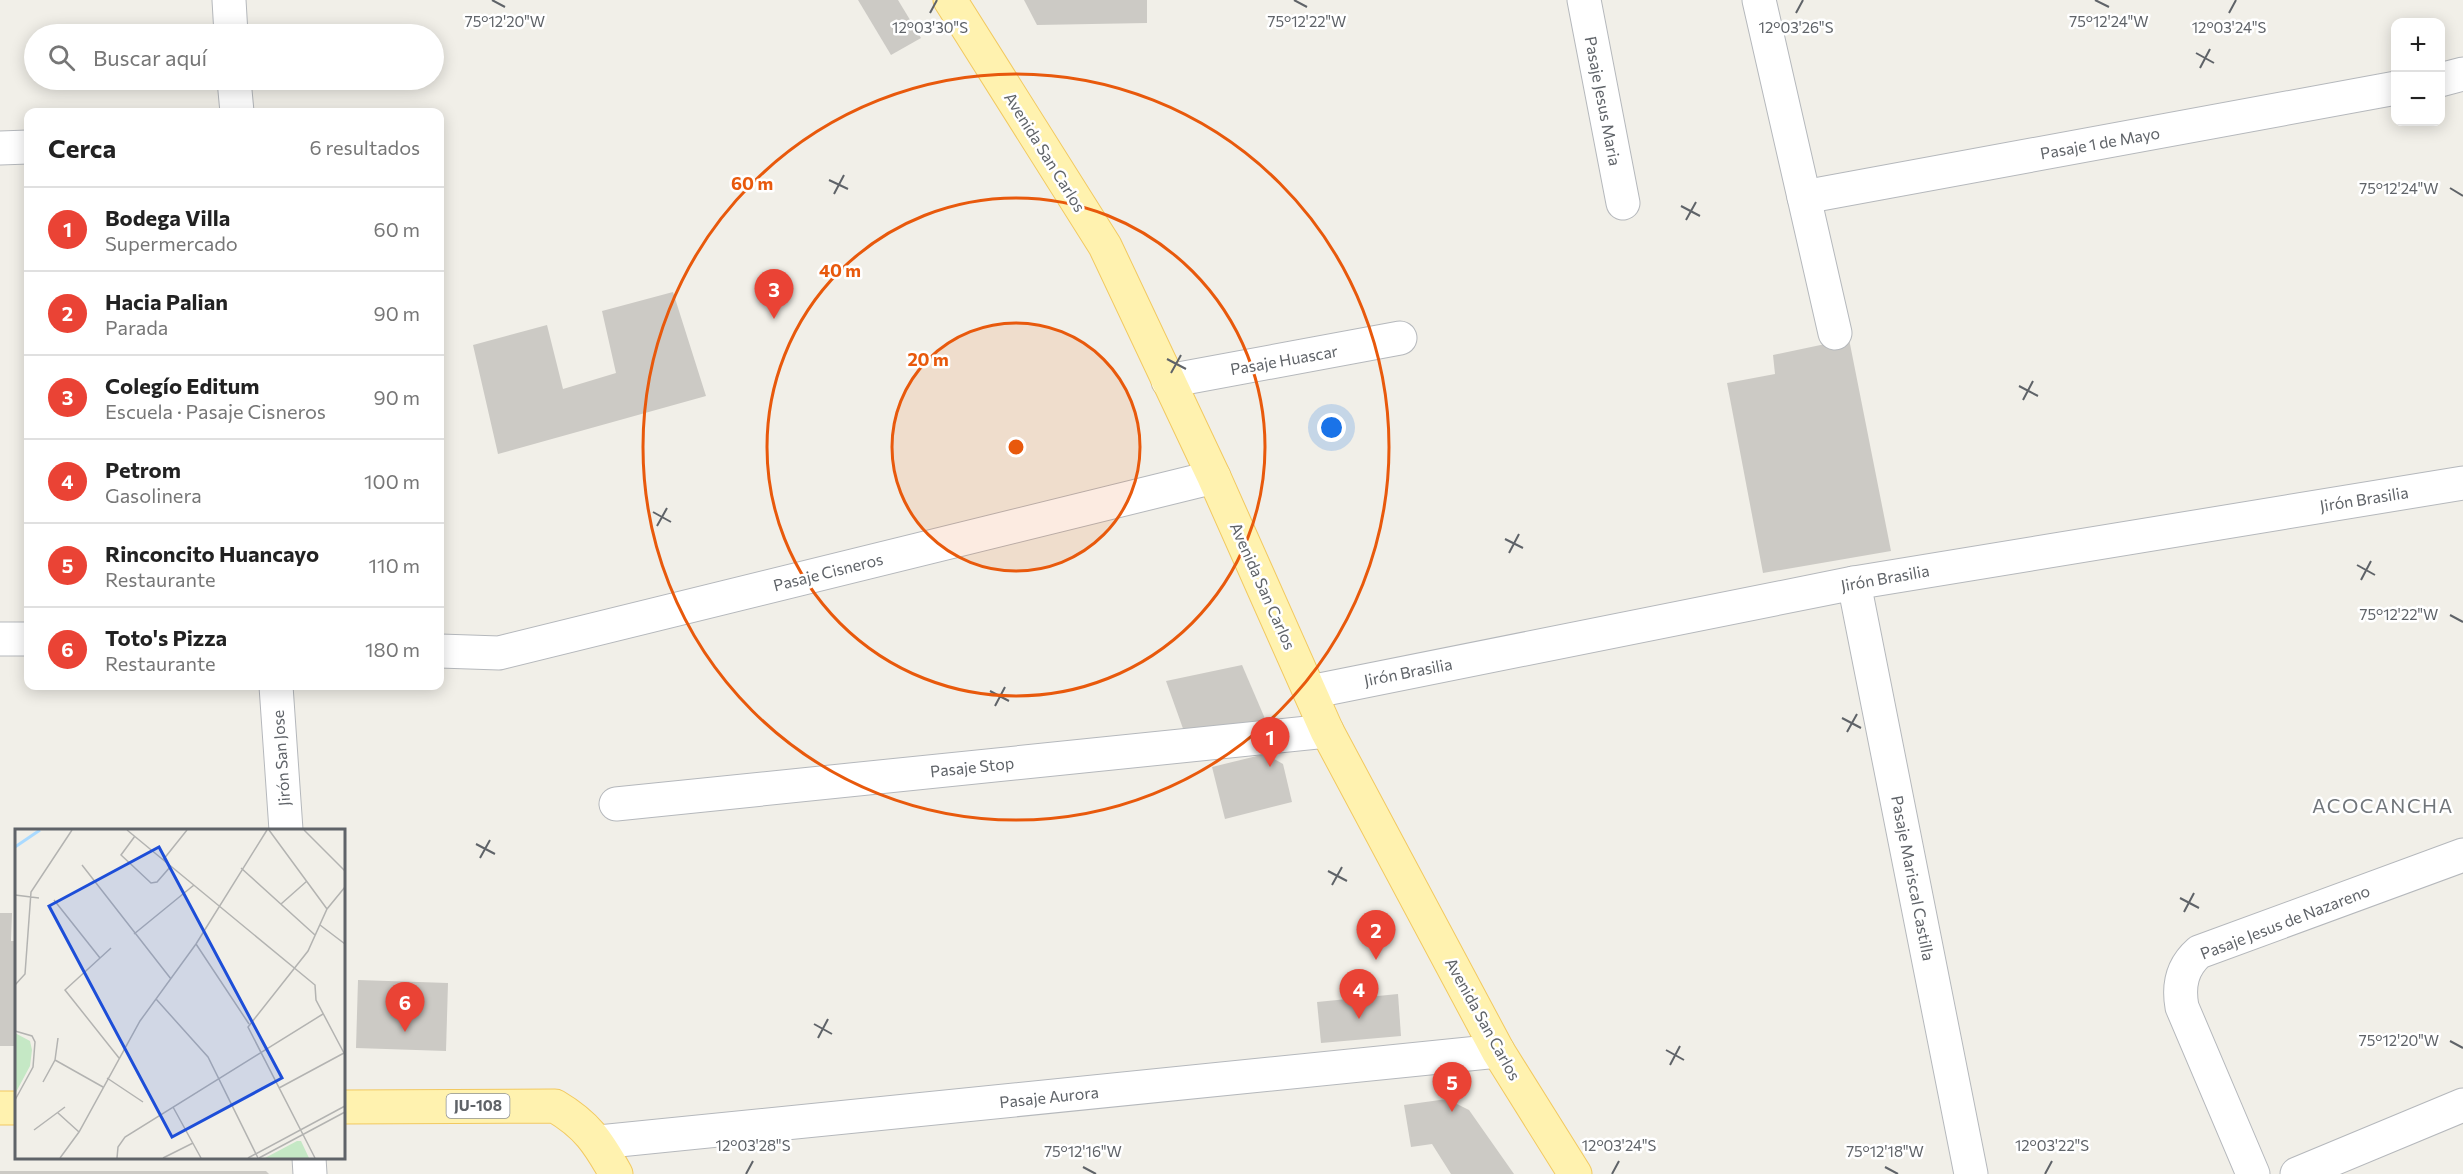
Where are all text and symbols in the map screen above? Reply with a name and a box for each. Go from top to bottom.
text: 75°12'20"W [465,12,545,30]
text: 75°12'22"W [1268,12,1346,30]
text: 75°12'24"W [2069,12,2149,30]
text: 12°03'30"S [892,18,968,36]
text: 12°03'26"S [1759,18,1834,36]
text: 12°03'24"S [2192,18,2267,36]
map controls [2391,18,2445,126]
button: + [2391,18,2445,72]
search box [24,24,444,90]
street label: Pasaje Jesus Maria [1582,34,1625,167]
icon: search [45,41,78,74]
text: Buscar aquí [93,44,207,71]
button: − [2391,72,2445,126]
street label: Avenida San Carlos [1001,89,1090,215]
street label: Pasaje 1 de Mayo [2039,123,2161,162]
text: Cerca [48,132,116,163]
text: 6 resultados [309,135,420,159]
text: 60 m [731,172,773,194]
text: 75°12'24"W [2359,179,2439,197]
text: Bodega Villa [105,204,230,231]
text: 1 [63,217,72,241]
text: 60 m [374,217,420,241]
text: Supermercado [105,231,238,255]
text: 40 m [819,259,861,281]
pin: 3 [754,270,794,319]
text: Hacia Palian [105,288,228,315]
text: 2 [62,301,73,325]
text: 90 m [374,301,420,325]
text: Parada [105,315,168,339]
street label: Pasaje Huascar [1229,341,1340,378]
text: 20 m [907,348,949,370]
text: Colegío Editum [105,372,259,399]
text: 3 [62,385,73,409]
text: 90 m [374,385,420,409]
text: Escuela · Pasaje Cisneros [105,399,326,423]
your location [1317,413,1346,442]
centre of rings [1006,437,1026,457]
text: Petrom [105,456,181,483]
text: 4 [61,469,74,493]
text: 100 m [364,469,420,493]
street label: Jirón Brasilia [2318,482,2410,515]
text: Gasolinera [105,483,202,507]
street label: Avenida San Carlos [1227,519,1300,652]
text: Rinconcito Huancayo [105,540,319,567]
street label: Pasaje Cisneros [771,549,885,594]
text: 5 [62,553,73,577]
text: 110 m [369,553,420,577]
street label: Jirón Brasilia [1839,560,1931,595]
text: Restaurante [105,567,216,591]
text: 75°12'22"W [2360,605,2438,623]
text: Toto's Pizza [105,624,227,651]
text: 6 [61,637,74,661]
text: 180 m [365,637,420,661]
text: Restaurante [105,651,216,675]
street label: Jirón Brasilia [1362,654,1454,689]
street label: Jirón San Jose [268,709,293,807]
pin: 1 [1250,718,1290,767]
street label: Pasaje Stop [929,753,1015,780]
district label: ACOCANCHA [2312,793,2454,817]
street label: Pasaje Mariscal Castilla [1888,794,1939,962]
inset map [15,829,345,1159]
street label: Pasaje Jesus de Nazareno [2197,880,2372,963]
pin: 2 [1356,910,1396,960]
street label: Avenida San Carlos [1442,954,1525,1083]
pin: 4 [1340,970,1378,1019]
pin: 6 [386,982,424,1032]
text: 75°12'20"W [2359,1031,2439,1049]
pin: 5 [1432,1062,1472,1112]
street label: Pasaje Aurora [998,1082,1100,1111]
road number: JU-108 [446,1094,510,1118]
text: 12°03'28"S [716,1136,791,1154]
text: 12°03'24"S [1582,1136,1657,1154]
text: 12°03'22"S [2015,1136,2089,1154]
text: 75°12'16"W [1044,1142,1122,1160]
text: 75°12'18"W [1846,1142,1924,1160]

